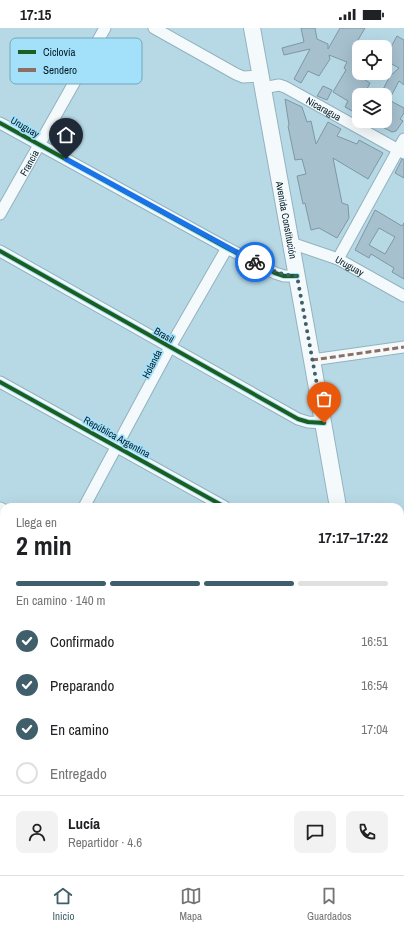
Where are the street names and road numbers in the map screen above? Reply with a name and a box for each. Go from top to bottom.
street label: Nicaragua [304,94,344,124]
street label: Uruguay [8,114,42,141]
street label: Francia [17,147,42,178]
street label: Avenida Constitución [273,179,300,260]
street label: Uruguay [333,252,367,279]
street label: Brasil [152,324,176,346]
street label: Holanda [139,347,165,381]
street label: República Argentina [81,413,153,461]

